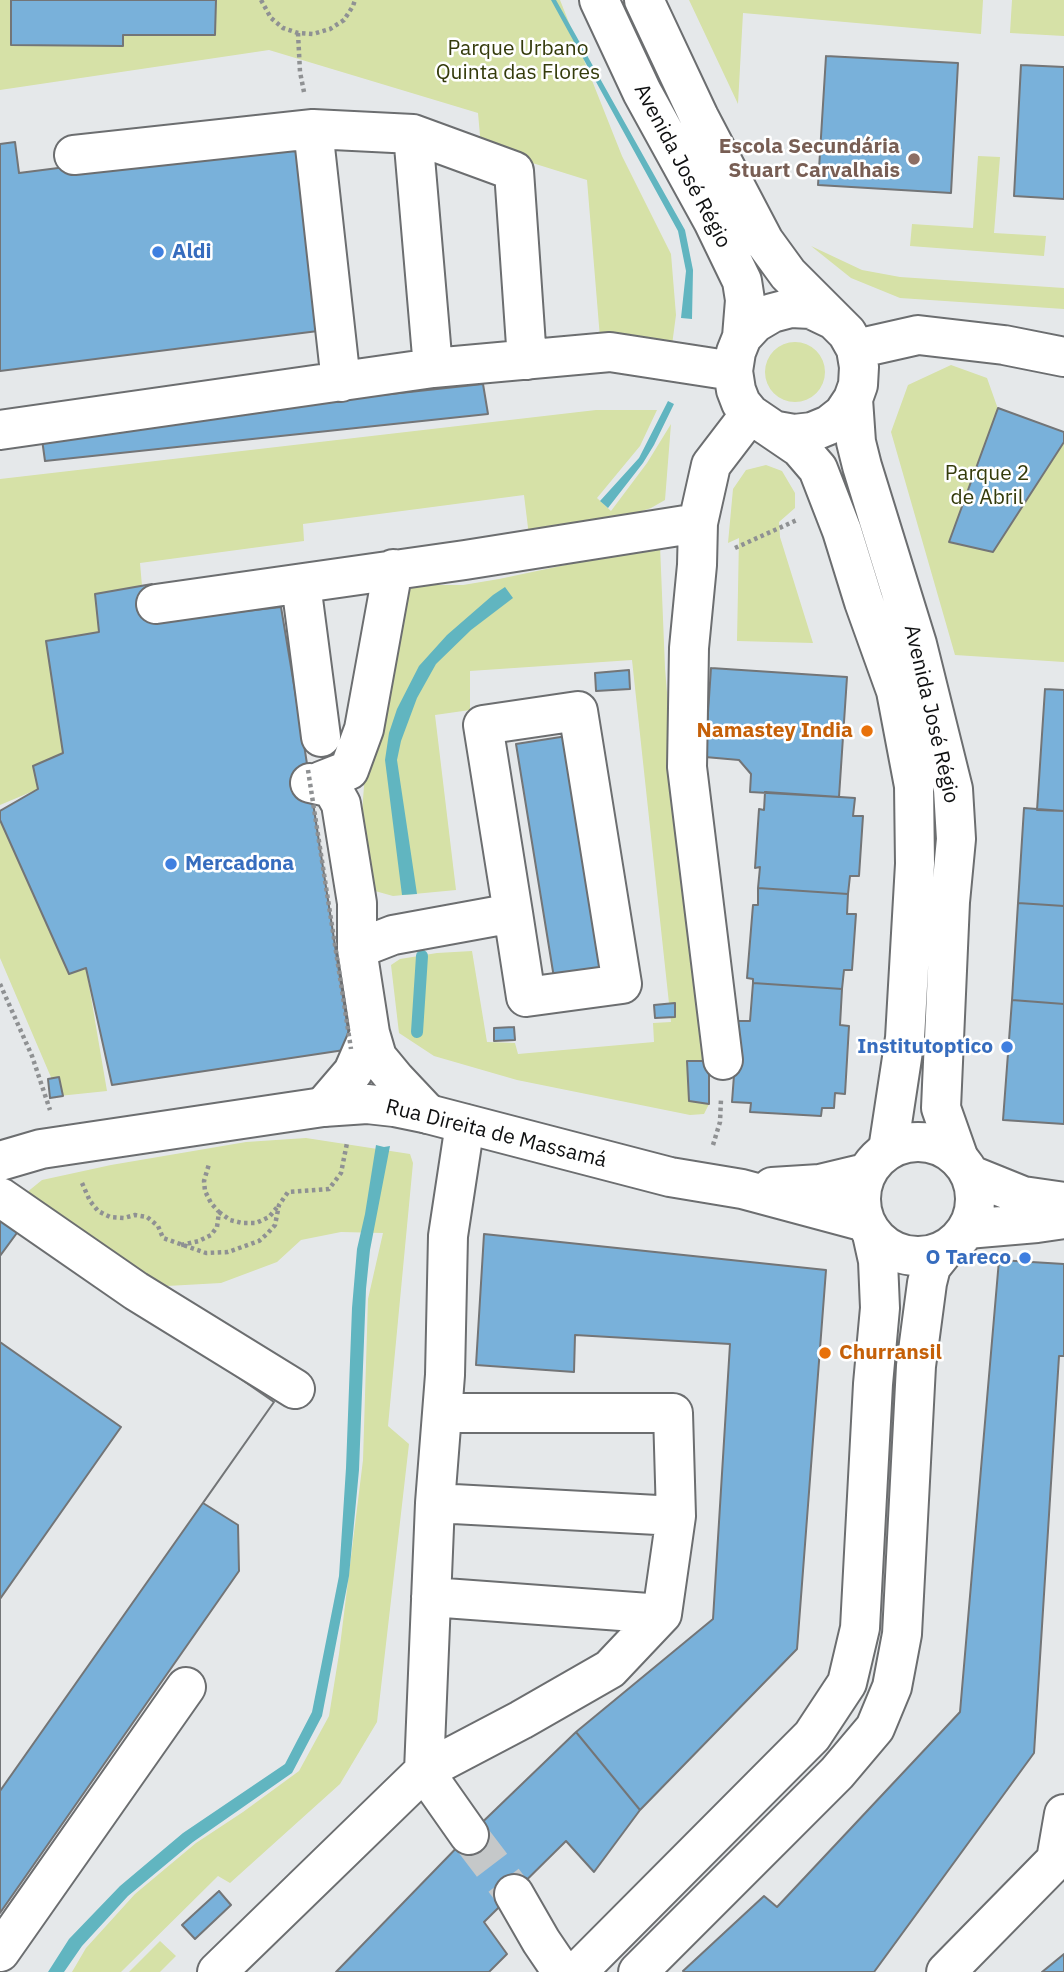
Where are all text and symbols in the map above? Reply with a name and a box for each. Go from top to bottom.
park label: Parque Urbano Quinta das Flores [436,36,600,86]
street label: Avenida José Régio [628,80,736,252]
place label: Escola Secundária Stuart Carvalhais [719,134,900,184]
marker: Escola Secundária Stuart Carvalhais [906,151,922,167]
place label: Aldi [172,239,212,265]
marker: Aldi [150,244,166,260]
park label: Parque 2 de Abril [945,461,1029,511]
street label: Avenida José Régio [898,622,964,806]
place label: Namastey India [697,718,853,744]
marker: Namastey India [859,723,875,739]
place label: Mercadona [185,851,294,877]
marker: Mercadona [163,856,179,872]
place label: Institutoptico [857,1034,993,1060]
marker: Institutoptico [999,1039,1015,1055]
street label: Rua Direita de Massamá [383,1094,609,1174]
place label: O Tareco [926,1245,1011,1271]
marker: O Tareco [1017,1250,1033,1266]
place label: Churransil [839,1340,942,1366]
marker: Churransil [817,1345,833,1361]

